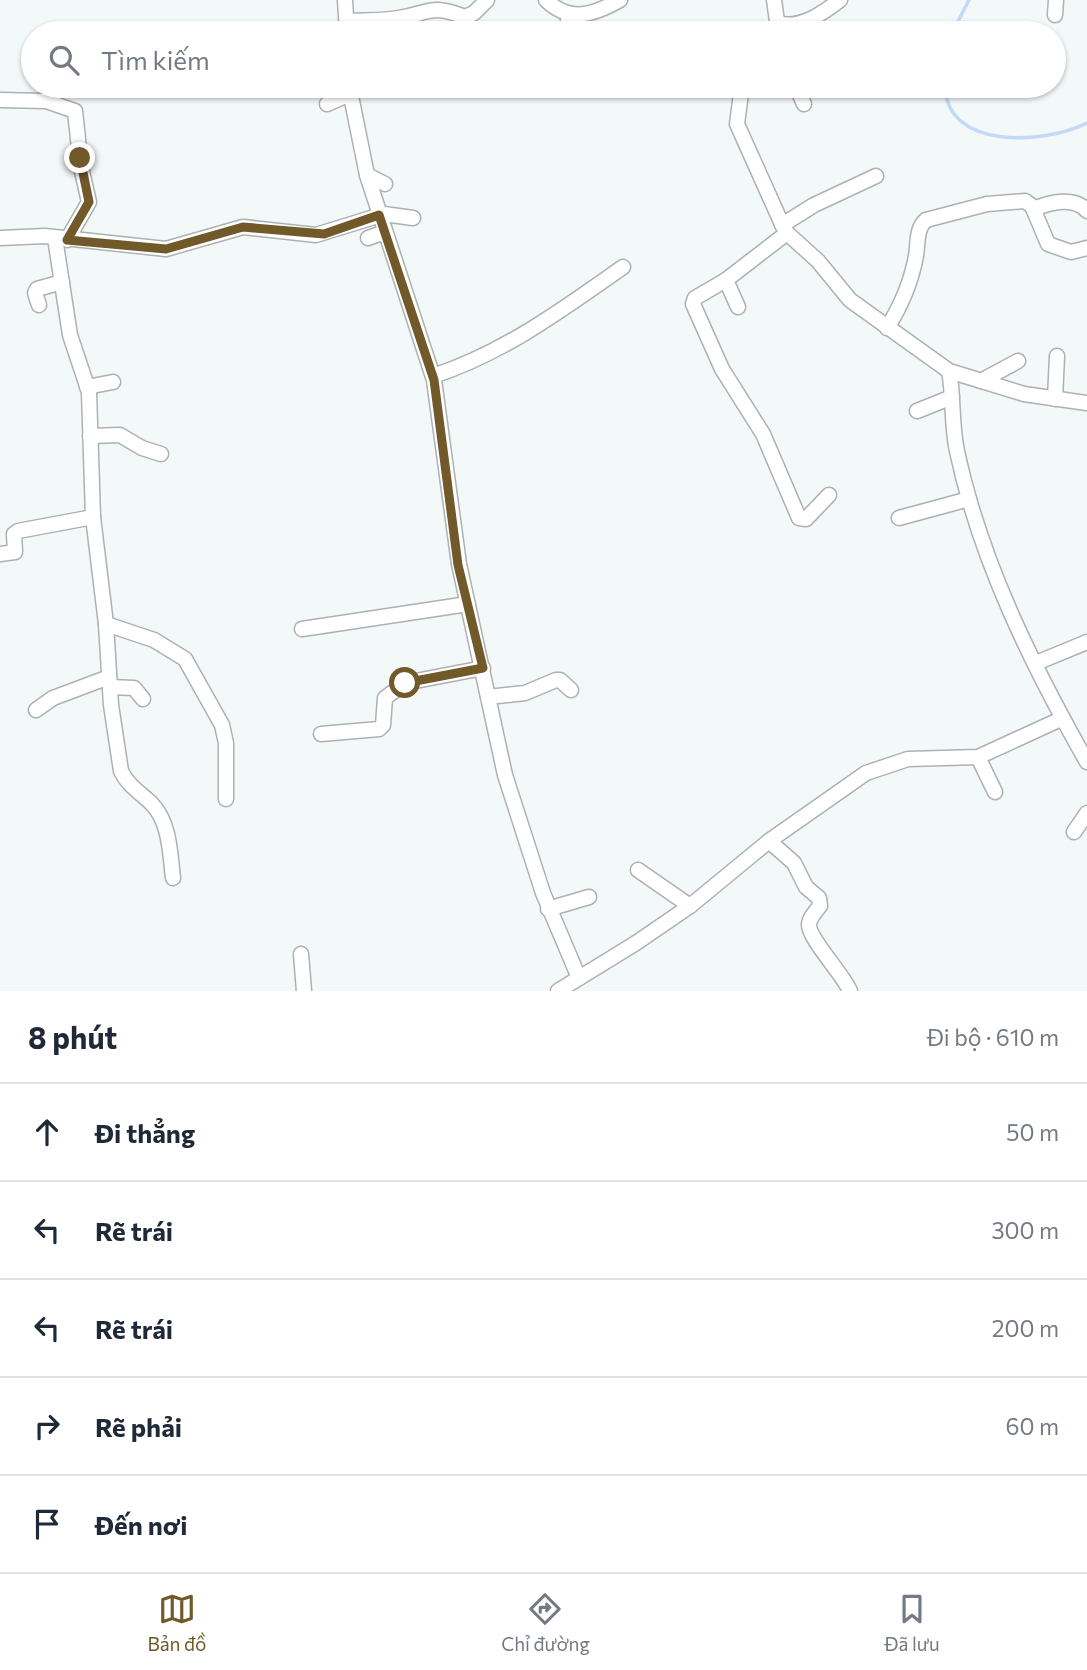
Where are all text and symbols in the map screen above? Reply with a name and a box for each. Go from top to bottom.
search box [21,21,1066,98]
icon: search [45,41,83,79]
text: Tìm kiếm [101,44,210,75]
route end [64,142,95,173]
route start [389,667,420,698]
text: 8 phút [28,1018,117,1055]
text: Đi bộ · 610 m [927,1023,1059,1051]
icon: ahead [28,1113,66,1151]
text: Đi thẳng [95,1117,195,1148]
text: 50 m [1006,1118,1059,1146]
icon: left [28,1211,66,1249]
text: Rẽ trái [95,1215,173,1246]
text: 300 m [991,1216,1059,1244]
icon: left [28,1309,66,1347]
text: Rẽ trái [95,1313,173,1344]
text: 200 m [992,1314,1059,1342]
icon: right [28,1407,66,1445]
text: Rẽ phải [95,1411,182,1442]
text: 60 m [1006,1412,1059,1440]
icon: arrive [28,1505,66,1543]
text: Đến nơi [95,1509,188,1540]
tab: Bản đồ [147,1590,206,1655]
tab: Chỉ đường [501,1590,590,1655]
tab: Đã lưu [885,1590,940,1655]

